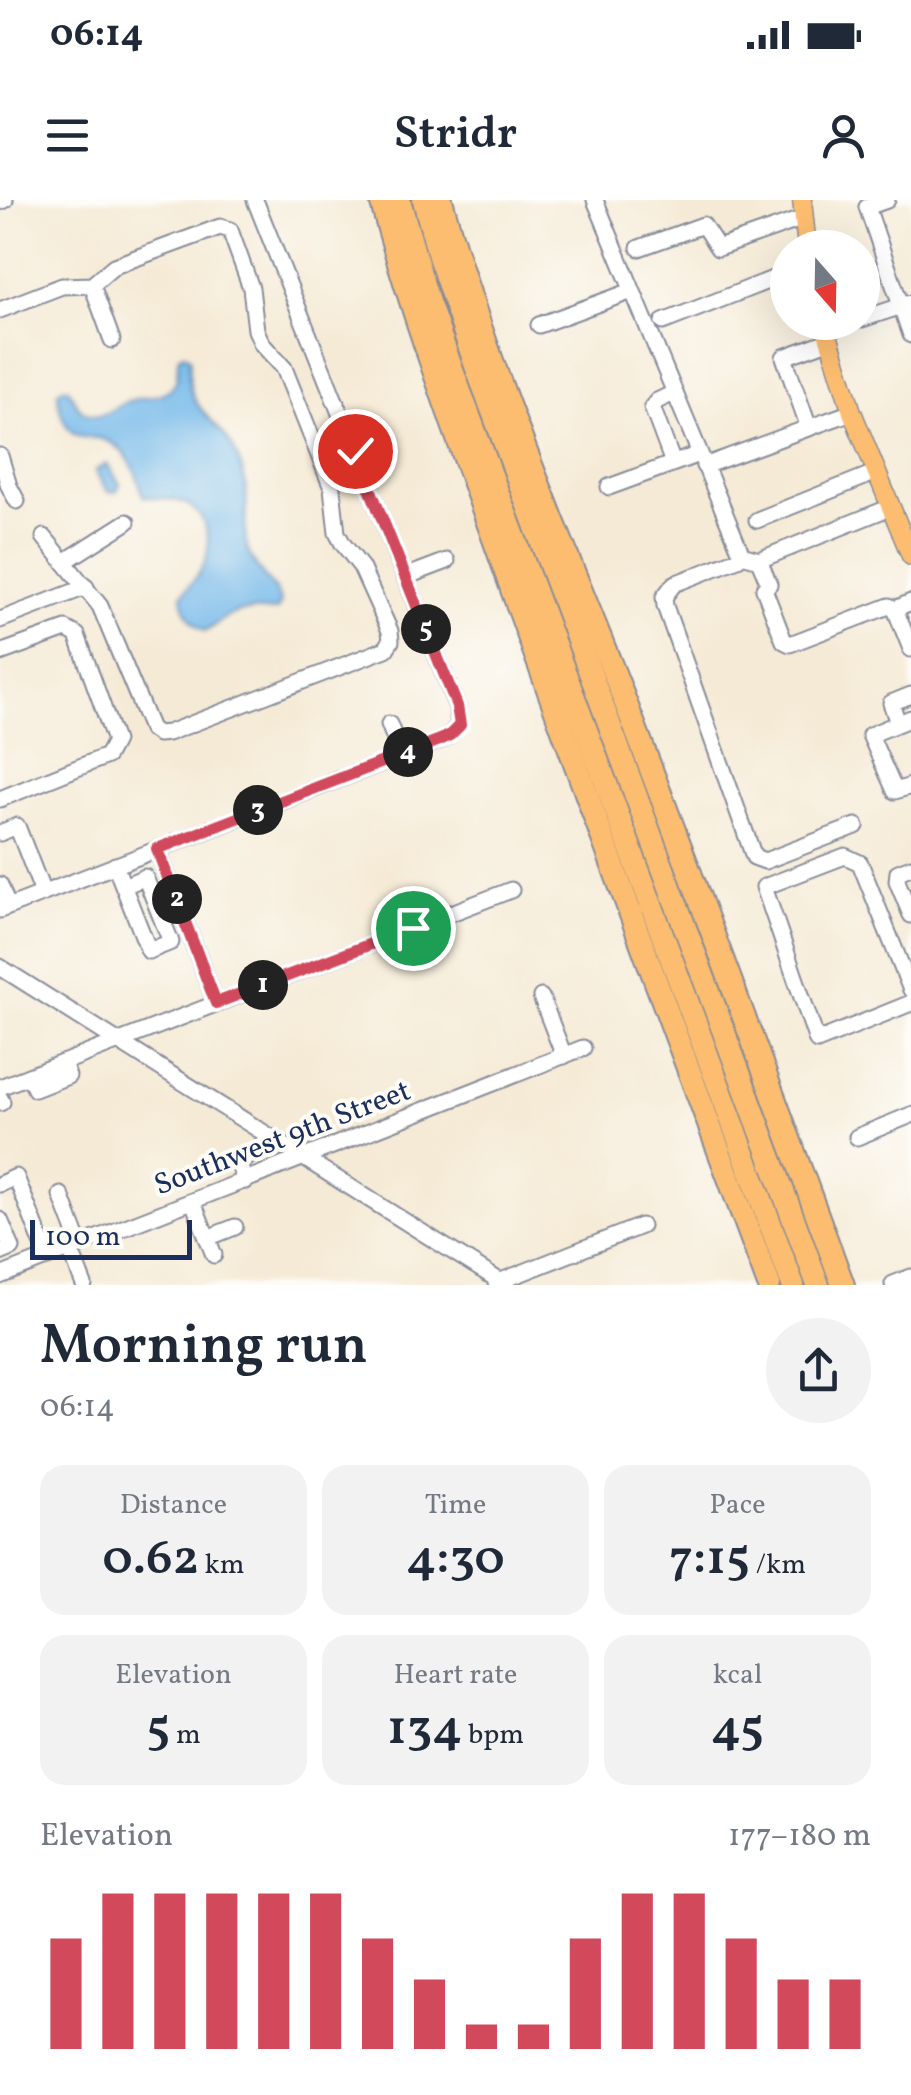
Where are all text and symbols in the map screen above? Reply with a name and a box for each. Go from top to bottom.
text: 06:14 [50,9,144,62]
text: Stridr [394,104,517,167]
icon: menu [40,108,95,163]
icon: person [816,108,871,163]
north arrow [770,230,880,340]
map controls [770,230,880,340]
pin [313,409,398,494]
icon: check [328,424,383,479]
pin: 5 [401,604,451,654]
text: 5 [419,609,433,648]
pin: 4 [383,727,433,777]
text: 4 [400,732,416,771]
pin: 3 [233,785,283,835]
text: 3 [251,790,265,829]
pin: 2 [152,874,202,924]
text: 2 [170,879,184,918]
pin [371,886,456,971]
icon: arrive [386,901,441,956]
pin: 1 [238,960,288,1010]
text: 1 [257,965,269,1004]
street label: Southwest 9th Street [148,1071,417,1207]
scale bar [30,1215,192,1260]
text: 100 m [45,1218,120,1257]
text: Morning run [40,1310,368,1386]
button: share [766,1318,871,1423]
text: 06:14 [40,1386,115,1430]
text: Distance [120,1486,227,1525]
text: Time [425,1486,486,1525]
text: Pace [709,1486,766,1525]
text: 0.62 [102,1525,199,1595]
text: 4:30 [406,1525,505,1595]
text: 7:15 [669,1525,750,1595]
text: km [199,1546,245,1585]
text: /km [750,1546,806,1585]
text: Elevation [115,1656,232,1695]
text: Heart rate [394,1656,517,1695]
text: kcal [713,1656,762,1695]
text: 5 [146,1695,170,1765]
text: 134 [387,1695,462,1765]
text: 45 [711,1695,764,1765]
text: m [170,1716,201,1755]
text: bpm [462,1716,524,1755]
text: Elevation [40,1815,173,1859]
text: 177–180 m [728,1815,871,1859]

